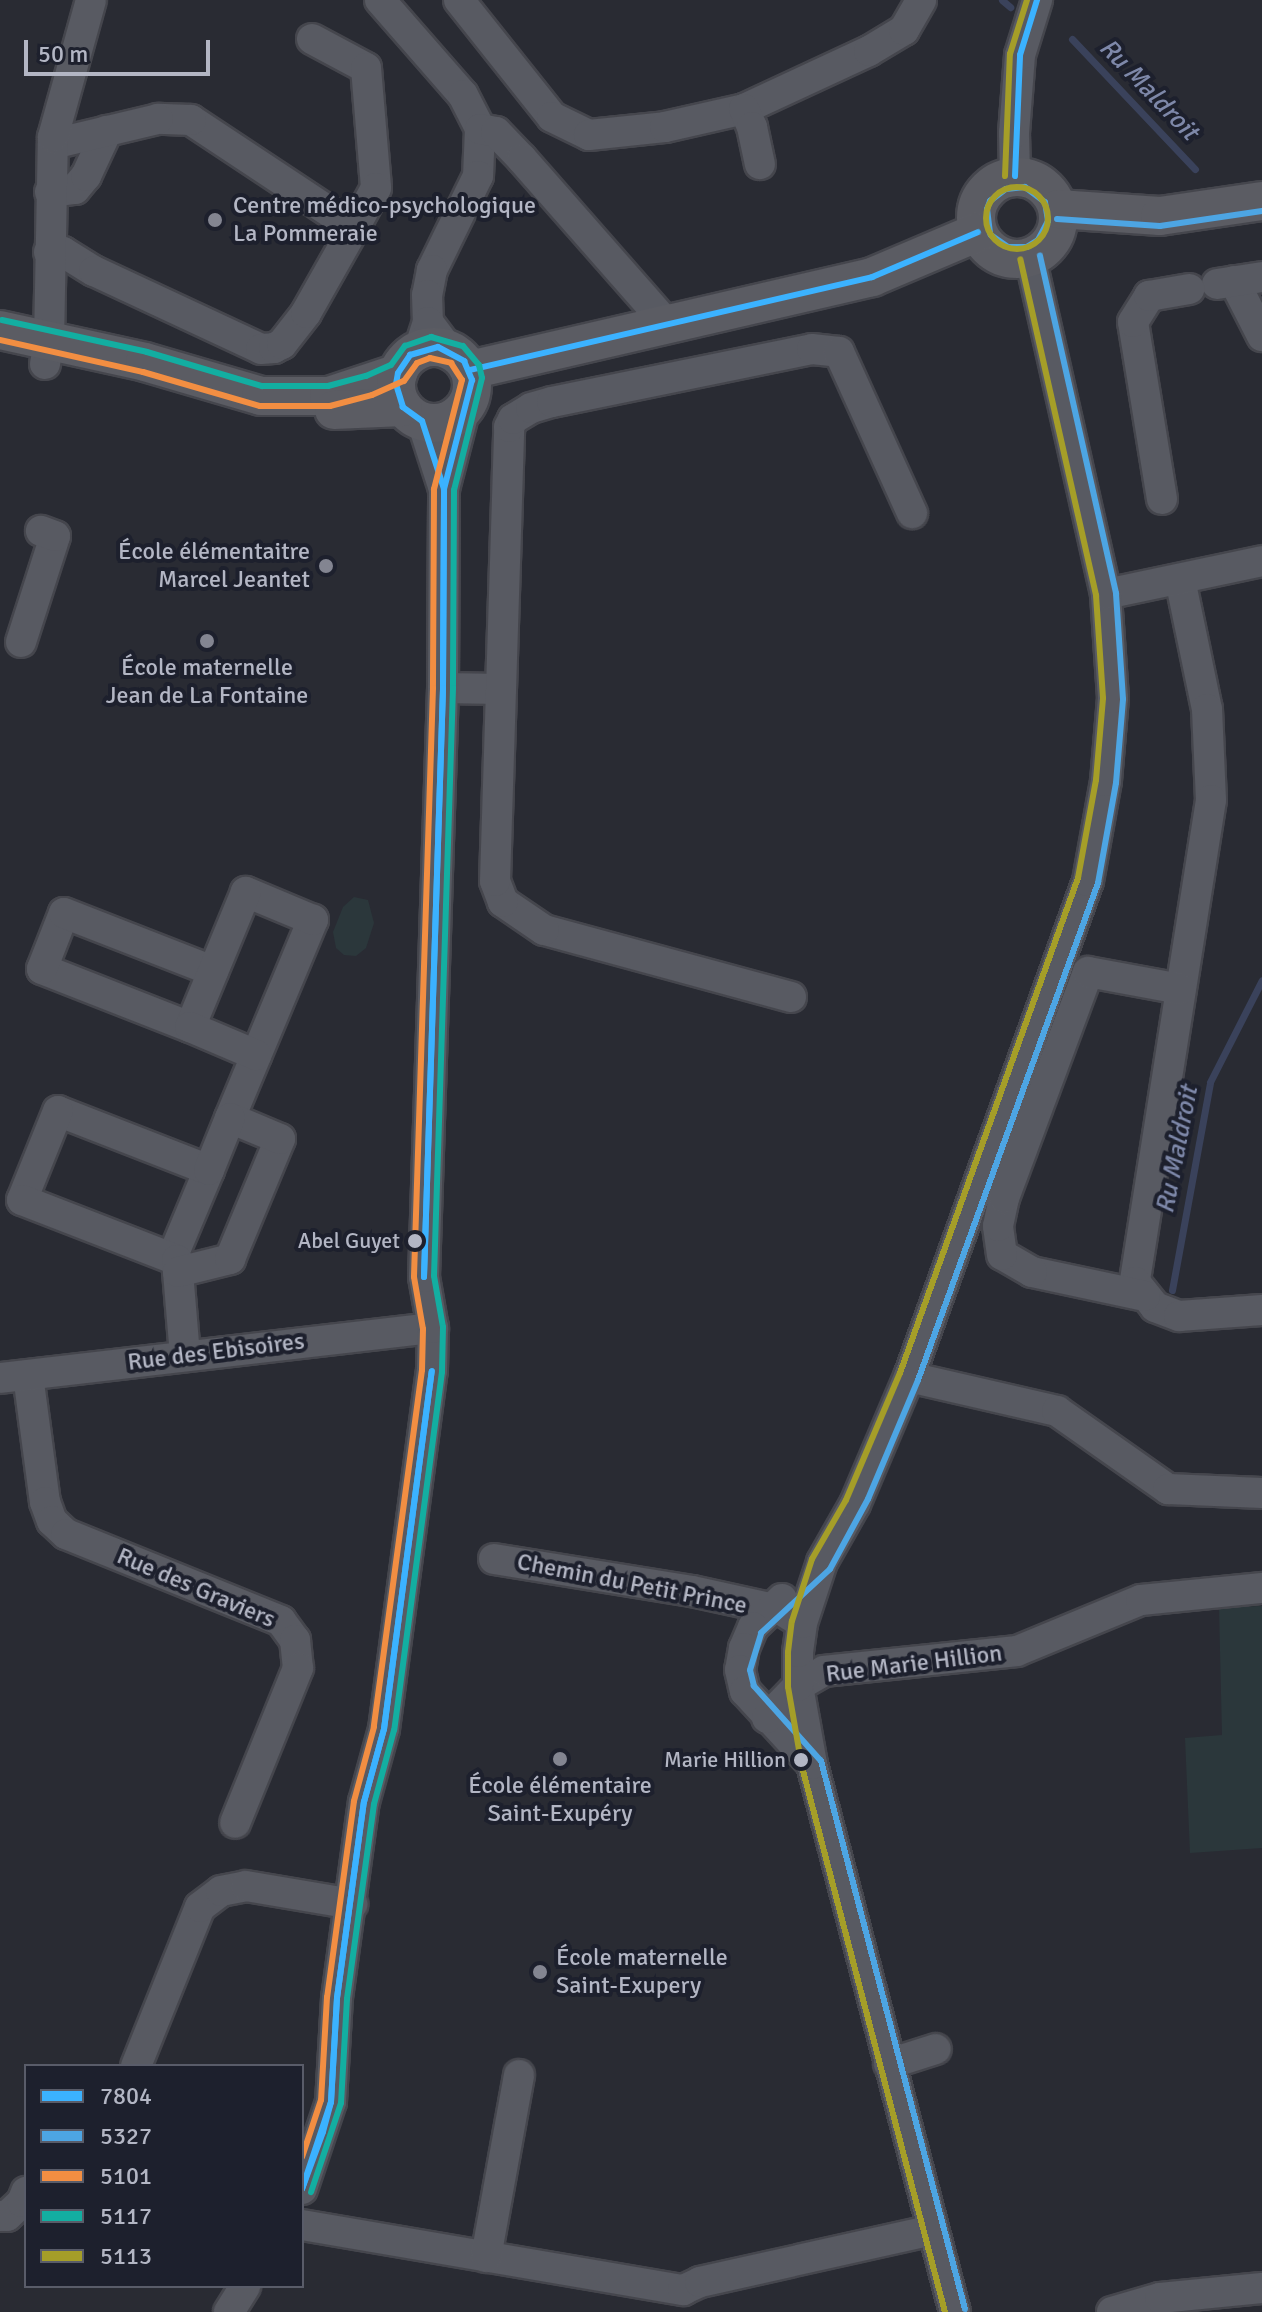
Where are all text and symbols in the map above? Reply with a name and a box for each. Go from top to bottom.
scale bar [28,24,214,74]
water label: Ru Maldroit [1092,33,1204,147]
text: 50 m [38,39,88,69]
place label: Centre médico-psychologique La Pommeraie [233,192,536,248]
marker: Centre médico-psychologique La Pommeraie [204,209,226,231]
place label: École élémentaitre Marcel Jeantet [118,538,310,594]
marker: École élémentaitre Marcel Jeantet [317,557,335,575]
marker: École maternelle Jean de La Fontaine [198,632,216,650]
place label: École maternelle Jean de La Fontaine [106,654,308,710]
water label: Ru Maldroit [1150,1084,1206,1216]
place label: Abel Guyet [298,1228,400,1254]
marker: Abel Guyet [407,1233,423,1249]
street label: Rue des Ebisoires [126,1327,306,1377]
street label: Rue des Graviers [113,1542,279,1634]
street label: Chemin du Petit Prince [515,1548,749,1620]
street label: Rue Marie Hillion [824,1639,1004,1689]
place label: Marie Hillion [664,1747,786,1773]
marker: École élémentaire Saint-Exupéry [551,1750,569,1768]
marker: Marie Hillion [793,1752,809,1768]
place label: École élémentaire Saint-Exupéry [468,1772,652,1828]
place label: École maternelle Saint-Exupery [556,1944,728,2000]
marker: École maternelle Saint-Exupery [531,1963,549,1981]
legend [24,2064,304,2288]
text: 7804 [100,2081,152,2111]
text: 5327 [100,2121,152,2151]
text: 5101 [100,2161,152,2191]
text: 5117 [100,2201,152,2231]
text: 5113 [100,2241,152,2271]

